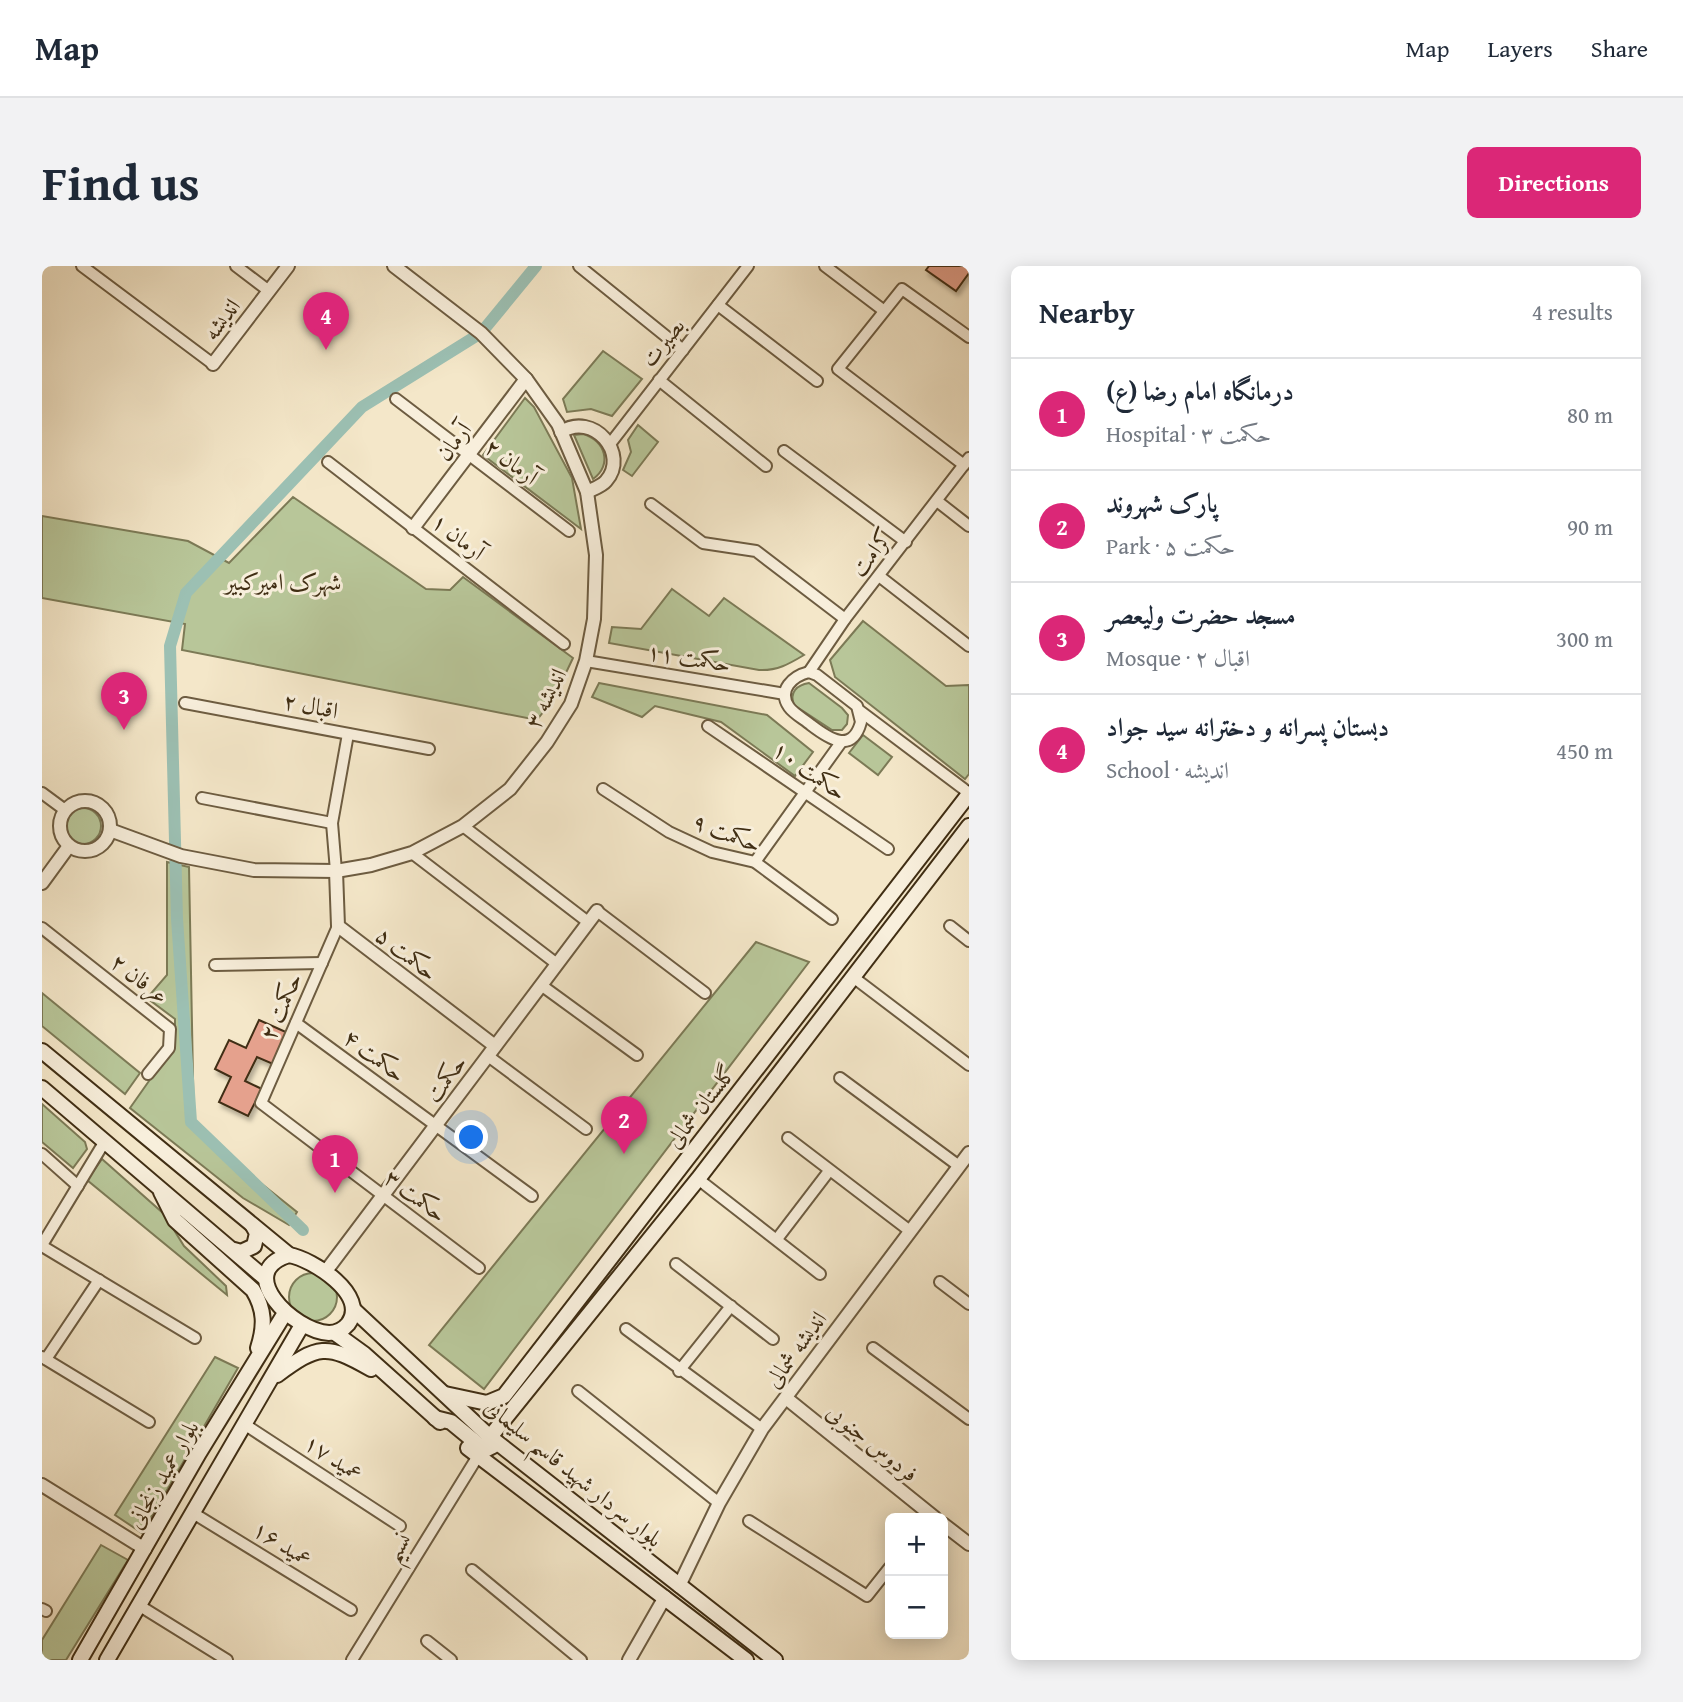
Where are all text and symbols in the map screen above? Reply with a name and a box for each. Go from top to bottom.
text: Map [35,24,99,72]
text: Map [1406,31,1449,66]
text: Layers [1487,31,1553,66]
text: Share [1591,31,1648,66]
text: Find us [42,146,200,218]
button: Directions [1467,147,1641,218]
text: Nearby [1039,290,1135,334]
street label: اندیشه [194,291,248,347]
pin: 4 [303,292,349,350]
text: 4 results [1532,295,1613,328]
street label: بصیرت [632,310,692,374]
text: درمانگاه امام رضا (ع) [1106,371,1294,410]
text: 1 [1056,398,1068,431]
text: 80 m [1567,398,1613,431]
street label: آرمان [427,412,480,468]
text: Hospital · حکمت ۳ [1106,417,1271,450]
street label: آرمان ۲ [478,430,548,494]
text: پارک شهروند [1106,483,1218,522]
street label: آرمان ۱ [425,505,495,569]
text: 2 [1056,510,1068,543]
text: 90 m [1567,510,1613,543]
street label: کرامت [841,521,901,583]
text: Park · حکمت ۵ [1106,529,1235,562]
district label: شهرک امیرکبیر [221,564,342,599]
text: مسجد حضرت ولیعصر [1106,595,1296,634]
text: 3 [1056,622,1068,655]
text: 300 m [1556,622,1613,655]
street label: حکمت ۱۱ [645,634,733,680]
text: Mosque · اقبال ۲ [1106,641,1250,674]
street label: اندیشه ۳ [516,662,574,734]
pin: 3 [101,672,147,730]
street label: اقبال ۲ [281,684,341,726]
text: دبستان پسرانه و دخترانه سید جواد [1106,707,1389,746]
street label: حکمت ۱۰ [766,732,854,808]
text: 4 [1056,734,1068,767]
text: 450 m [1556,734,1613,767]
text: School · اندیشه [1106,753,1229,786]
street label: حکمت ۹ [688,804,766,860]
street label: حکمت ۵ [369,918,445,988]
street label: عرفان ۲ [104,945,176,1011]
street label: حکمت ۲ [251,967,309,1045]
street label: حکمت ۴ [337,1021,413,1089]
street label: حکمت [416,1047,474,1109]
street label: گلستان شمالی [657,1057,743,1155]
pin: 2 [601,1096,647,1154]
your location [454,1120,488,1154]
pin: 1 [312,1135,358,1193]
street label: حکمت ۳ [378,1161,454,1229]
street label: اندیشه شمالی [756,1304,834,1394]
street label: بلوار سردار شهید قاسم سلیمانی [473,1390,670,1560]
street label: فردوس جنوبی [820,1395,926,1489]
street label: بلوار عمید زنجانی [118,1414,206,1534]
street label: عمید ۱۷ [298,1426,370,1488]
street label: عمید ۱۶ [247,1512,319,1574]
map controls [885,1513,948,1639]
button: + [885,1513,948,1576]
street label: نسیم [375,1526,425,1572]
button: − [885,1576,948,1639]

